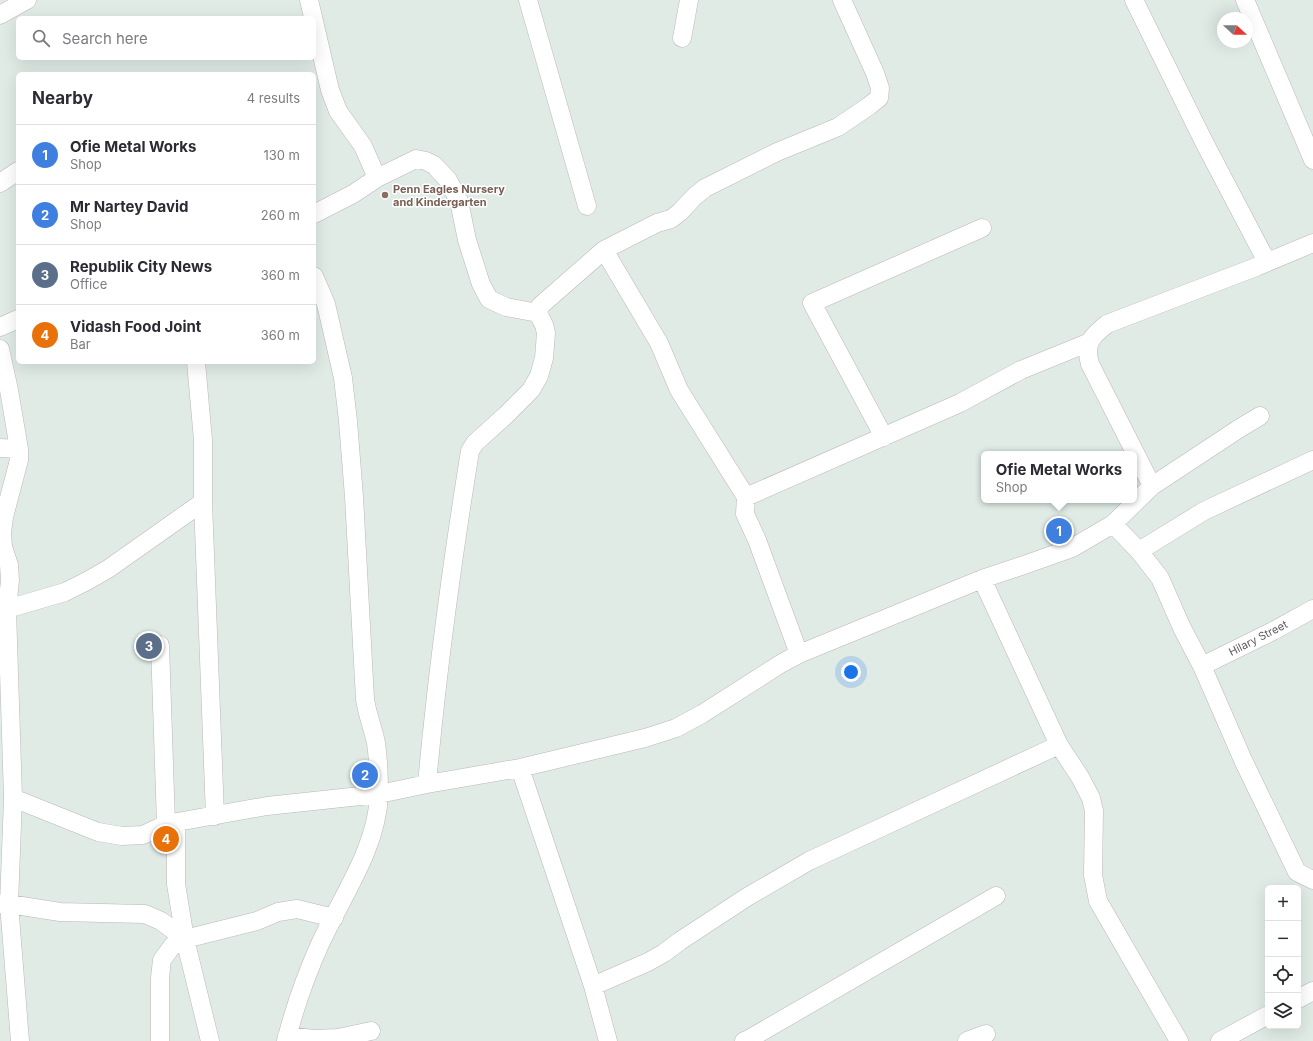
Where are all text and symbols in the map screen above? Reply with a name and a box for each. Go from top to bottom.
north arrow [1217,12,1253,48]
search box [16,16,316,60]
icon: search [30,27,52,49]
text: Search here [62,29,148,48]
text: Nearby [32,88,93,108]
text: 4 results [247,90,300,106]
text: Ofie Metal Works [70,137,196,156]
text: 1 [42,147,48,163]
text: 130 m [263,147,300,163]
text: Shop [70,156,102,172]
place label: Penn Eagles Nursery and Kindergarten [393,182,505,209]
marker: Penn Eagles Nursery and Kindergarten [380,190,390,200]
text: Mr Nartey David [70,197,189,216]
text: 2 [41,207,49,223]
text: 260 m [261,207,300,223]
text: Shop [70,216,102,232]
text: Republik City News [70,257,212,276]
text: 3 [41,267,49,283]
text: 360 m [261,267,300,283]
text: Office [70,276,107,292]
text: Vidash Food Joint [70,317,201,336]
text: 4 [41,327,49,343]
text: 360 m [261,327,300,343]
text: Bar [70,336,91,352]
popup [981,451,1137,503]
text: Ofie Metal Works [996,460,1122,479]
text: Shop [996,479,1028,495]
pin: 1 [1046,516,1072,546]
street label: Hilary Street [1226,617,1290,659]
pin: 3 [136,631,162,661]
your location [841,662,861,682]
pin: 2 [352,760,378,790]
pin: 4 [153,824,179,854]
map controls [1265,885,1301,1029]
button: + [1265,885,1301,921]
button: − [1265,921,1301,957]
button: locate [1265,957,1301,993]
button: layers [1265,993,1301,1029]

